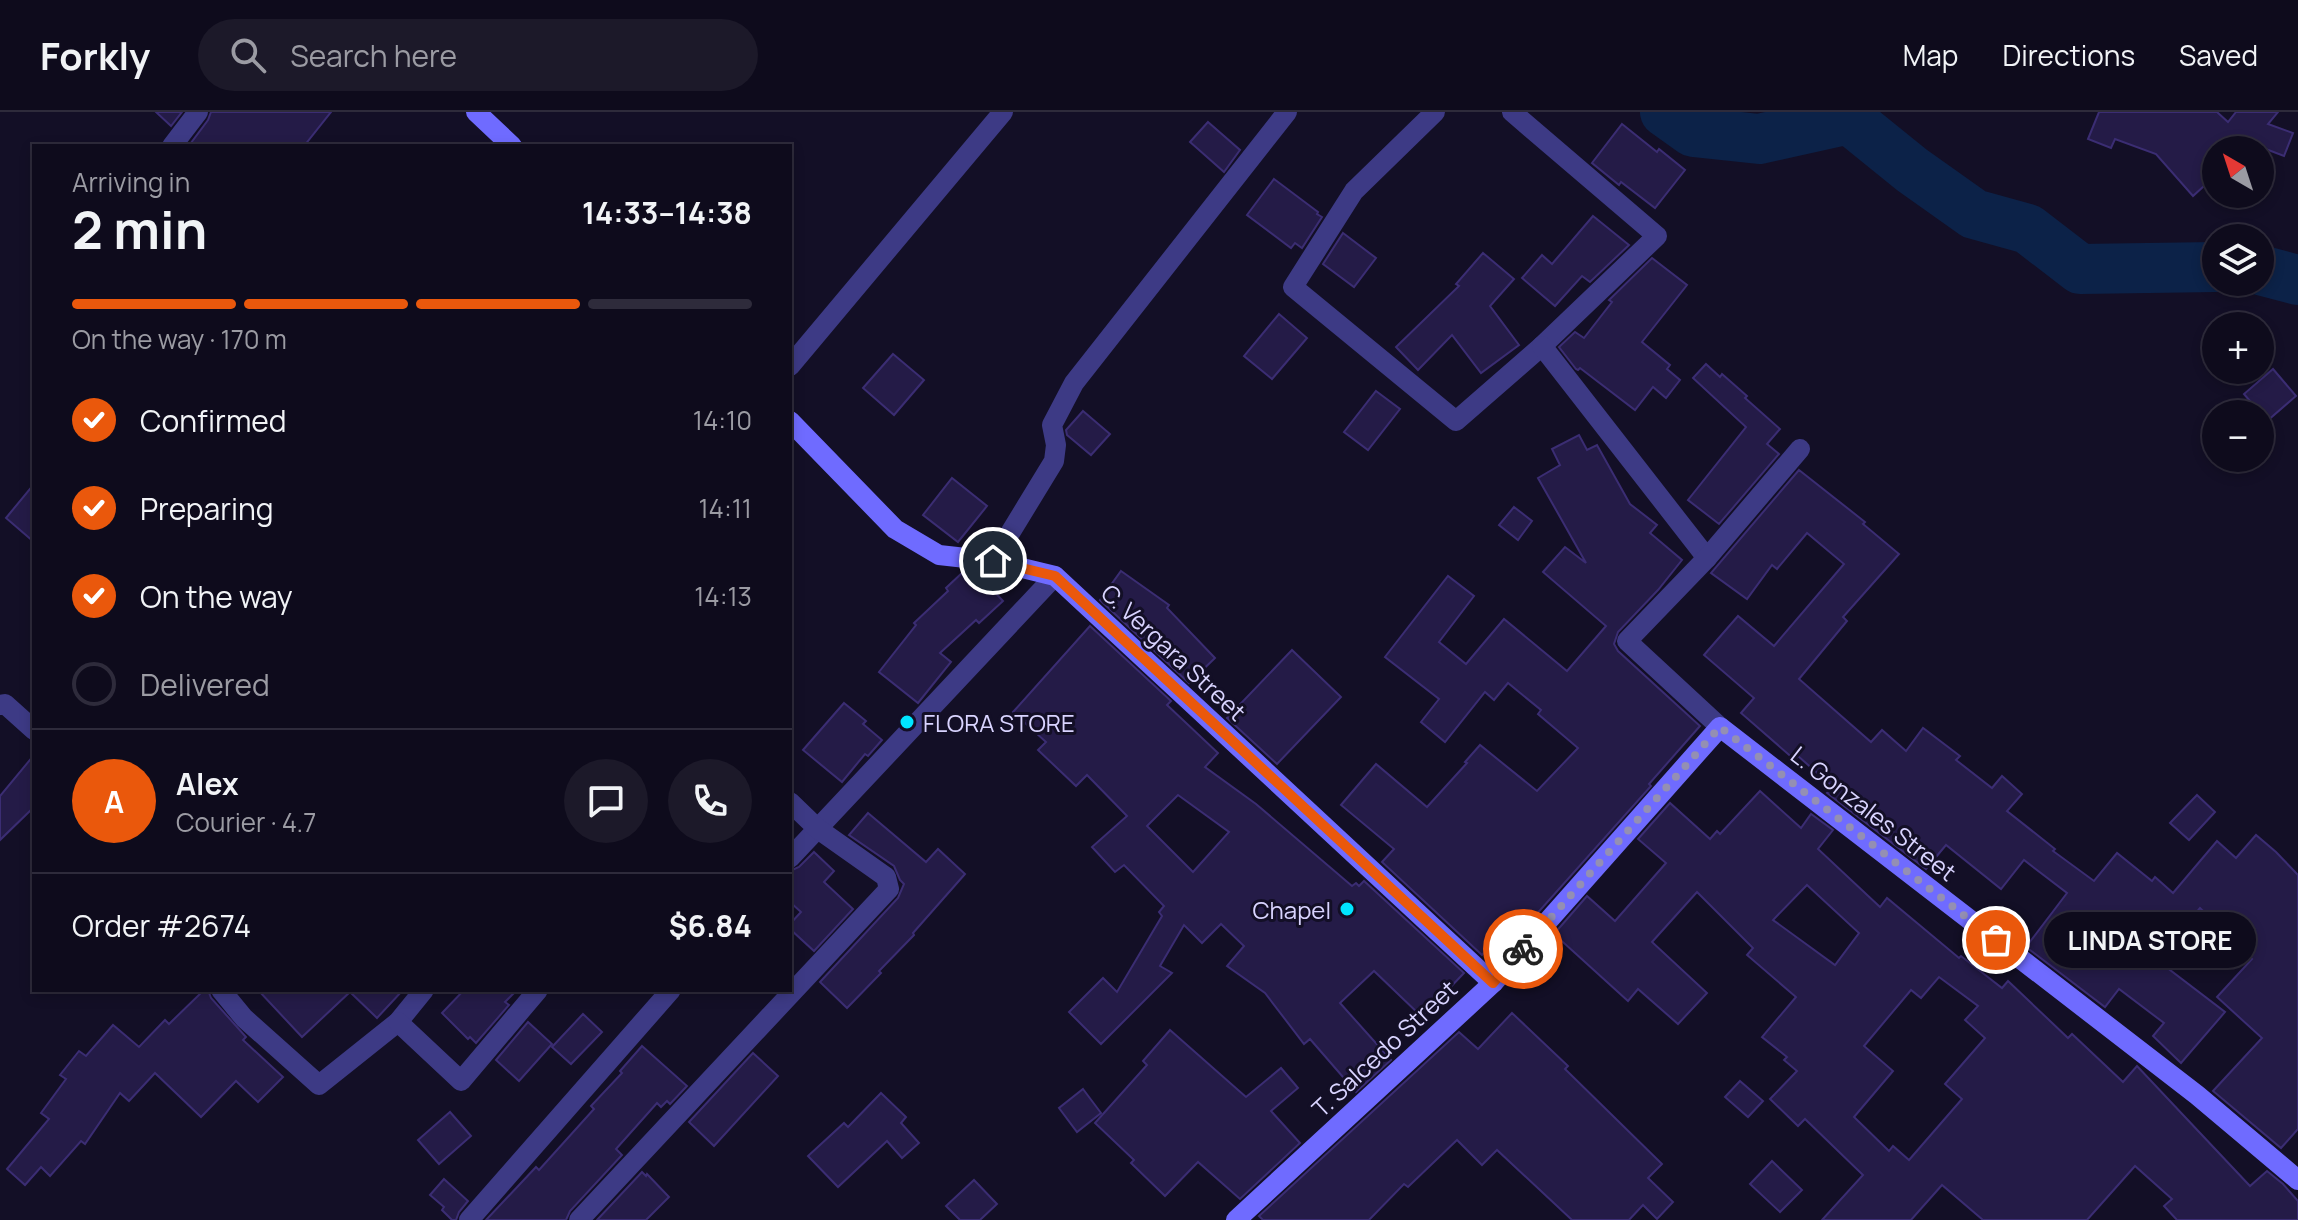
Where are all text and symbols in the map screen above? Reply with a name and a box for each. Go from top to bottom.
search box [198,19,758,91]
text: Forkly [40,29,150,81]
icon: search [226,33,270,77]
text: Search here [290,35,457,76]
text: Map [1903,36,1958,74]
text: Directions [2002,36,2135,74]
text: Saved [2179,36,2258,74]
north arrow [2202,136,2274,208]
map controls [2202,136,2274,472]
text: Arriving in [72,164,190,200]
text: 14:33–14:38 [582,192,752,233]
text: 2 min [72,194,207,265]
button: layers [2202,224,2274,296]
button: + [2202,312,2274,384]
text: On the way · 170 m [72,321,287,357]
icon: check [72,398,116,442]
text: Confirmed [140,400,287,441]
button: − [2202,400,2274,472]
text: 14:10 [693,402,752,438]
icon: check [72,486,116,530]
text: Preparing [140,488,274,529]
text: 14:11 [698,490,752,526]
pin [959,527,1027,595]
icon: home [971,539,1015,583]
icon: check [72,574,116,618]
text: On the way [140,576,293,617]
street label: C. Vergara Street [1095,576,1253,728]
text: 14:13 [694,578,752,614]
text: Delivered [140,664,270,705]
place label: FLORA STORE [923,706,1075,739]
marker: FLORA STORE [898,713,916,731]
street label: L. Gonzales Street [1785,738,1963,888]
button: chat [564,759,648,843]
button: phone [668,759,752,843]
text: Alex [176,763,239,804]
text: A [104,781,124,822]
text: Courier · 4.7 [176,804,316,840]
place label: Chapel [1252,893,1331,926]
marker: Chapel [1338,900,1356,918]
text: Order #2674 [72,905,251,946]
text: $6.84 [669,905,752,946]
pin [1962,906,2030,974]
courier [1483,909,1563,989]
callout: LINDA STORE [2044,912,2256,968]
icon: bag [1974,918,2018,962]
text: LINDA STORE [2068,922,2232,958]
icon: bike [1501,927,1545,971]
street label: T. Salcedo Street [1304,972,1464,1124]

